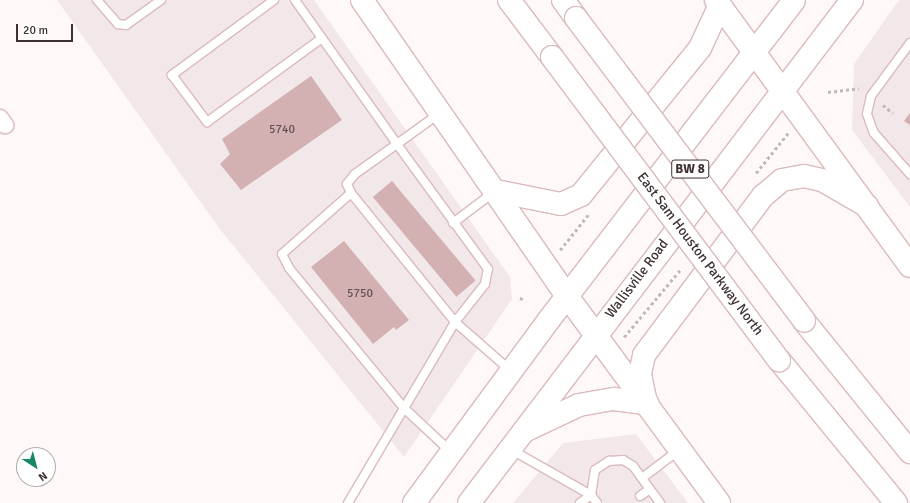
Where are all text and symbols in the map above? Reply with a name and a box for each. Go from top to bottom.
scale bar [18,16,75,42]
text: 20 m [23,23,48,38]
house number: 5740 [269,123,295,137]
road number: BW 8 [671,158,709,180]
street label: East Sam Houston Parkway North [633,169,767,339]
street label: Wallisville Road [602,236,672,322]
house number: 5750 [347,287,373,301]
north arrow [16,447,56,487]
text: N [36,469,50,484]

